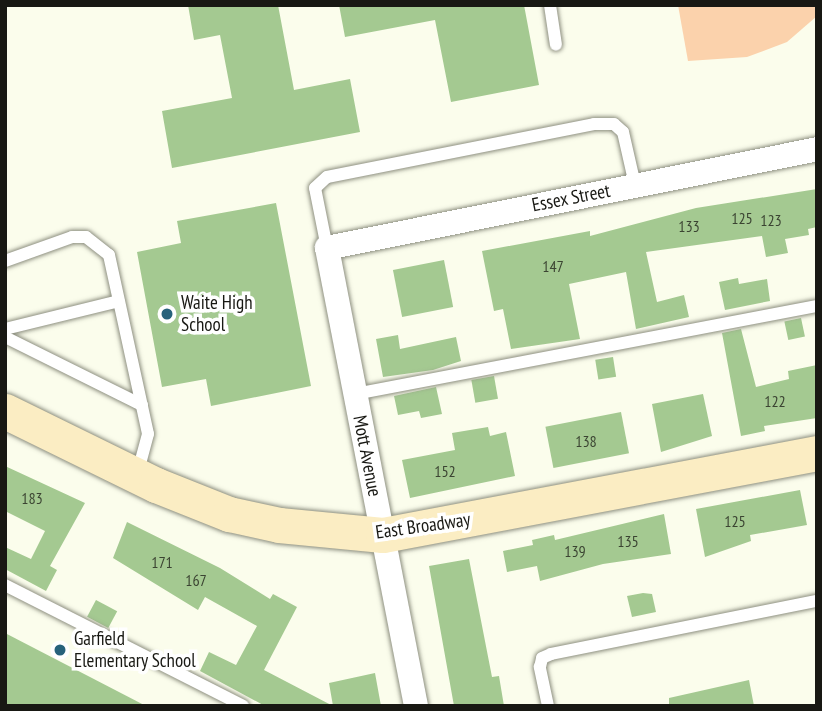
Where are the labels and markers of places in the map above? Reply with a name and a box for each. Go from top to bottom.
place label: Waite High School [181,292,253,336]
marker: Waite High School [159,306,175,322]
place label: Garfield Elementary School [74,628,196,672]
marker: Garfield Elementary School [52,642,68,658]

